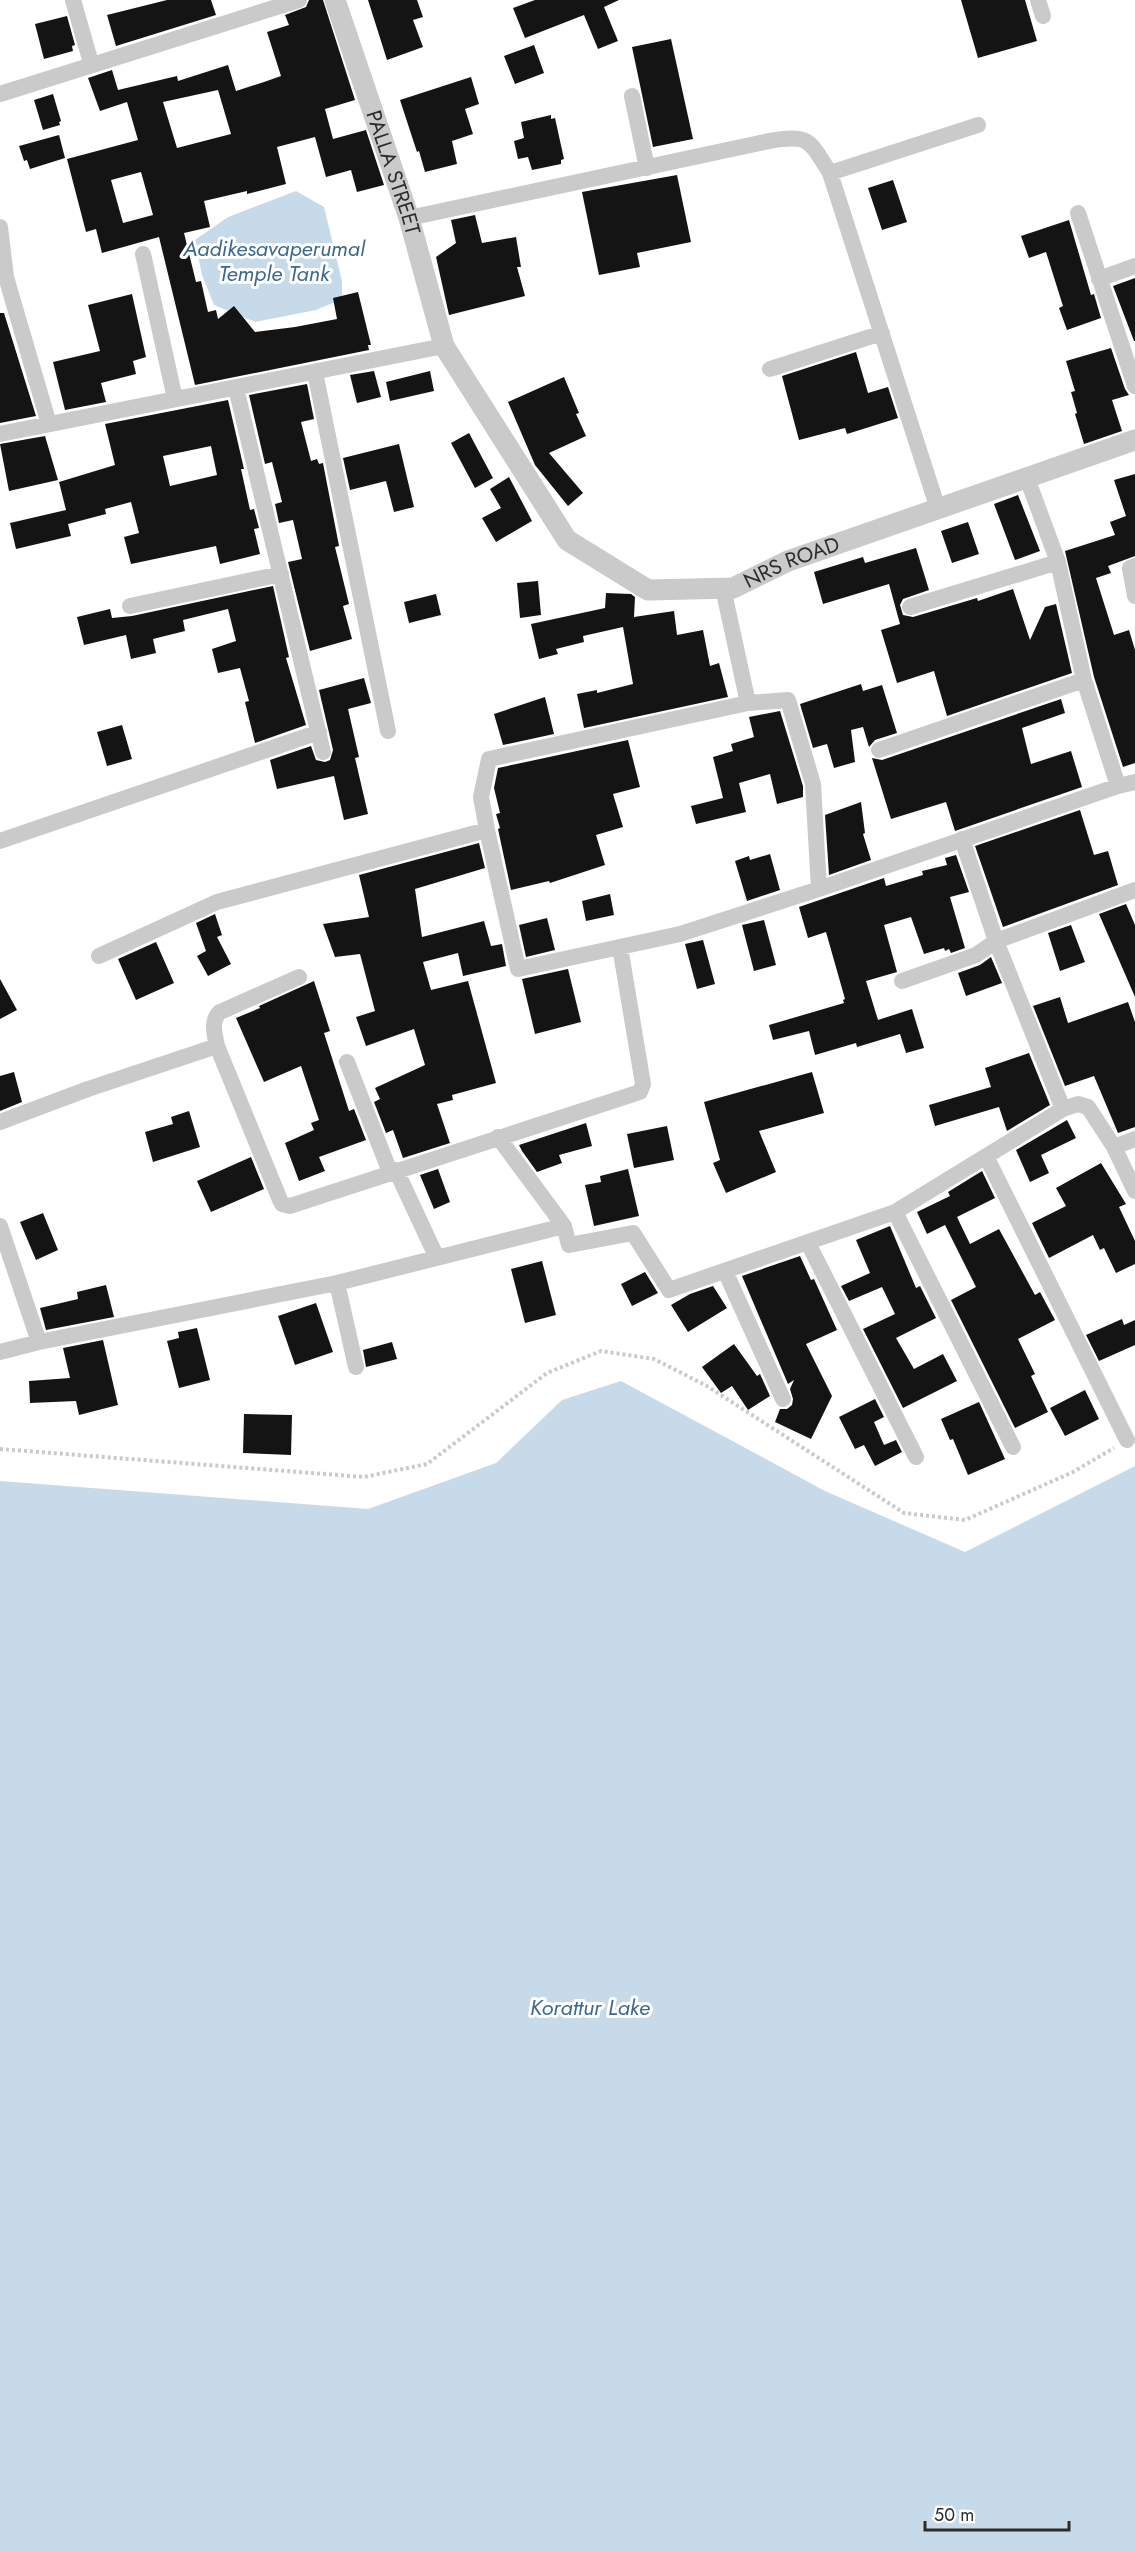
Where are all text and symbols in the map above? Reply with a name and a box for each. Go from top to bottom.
street label: PALLA STREET [358,106,428,238]
water label: Aadikesavaperumal Temple Tank [182,232,366,289]
street label: NRS ROAD [738,529,844,596]
water label: Korattur Lake [530,1991,650,2023]
scale bar [925,2494,1069,2532]
text: 50 m [934,2502,974,2528]

